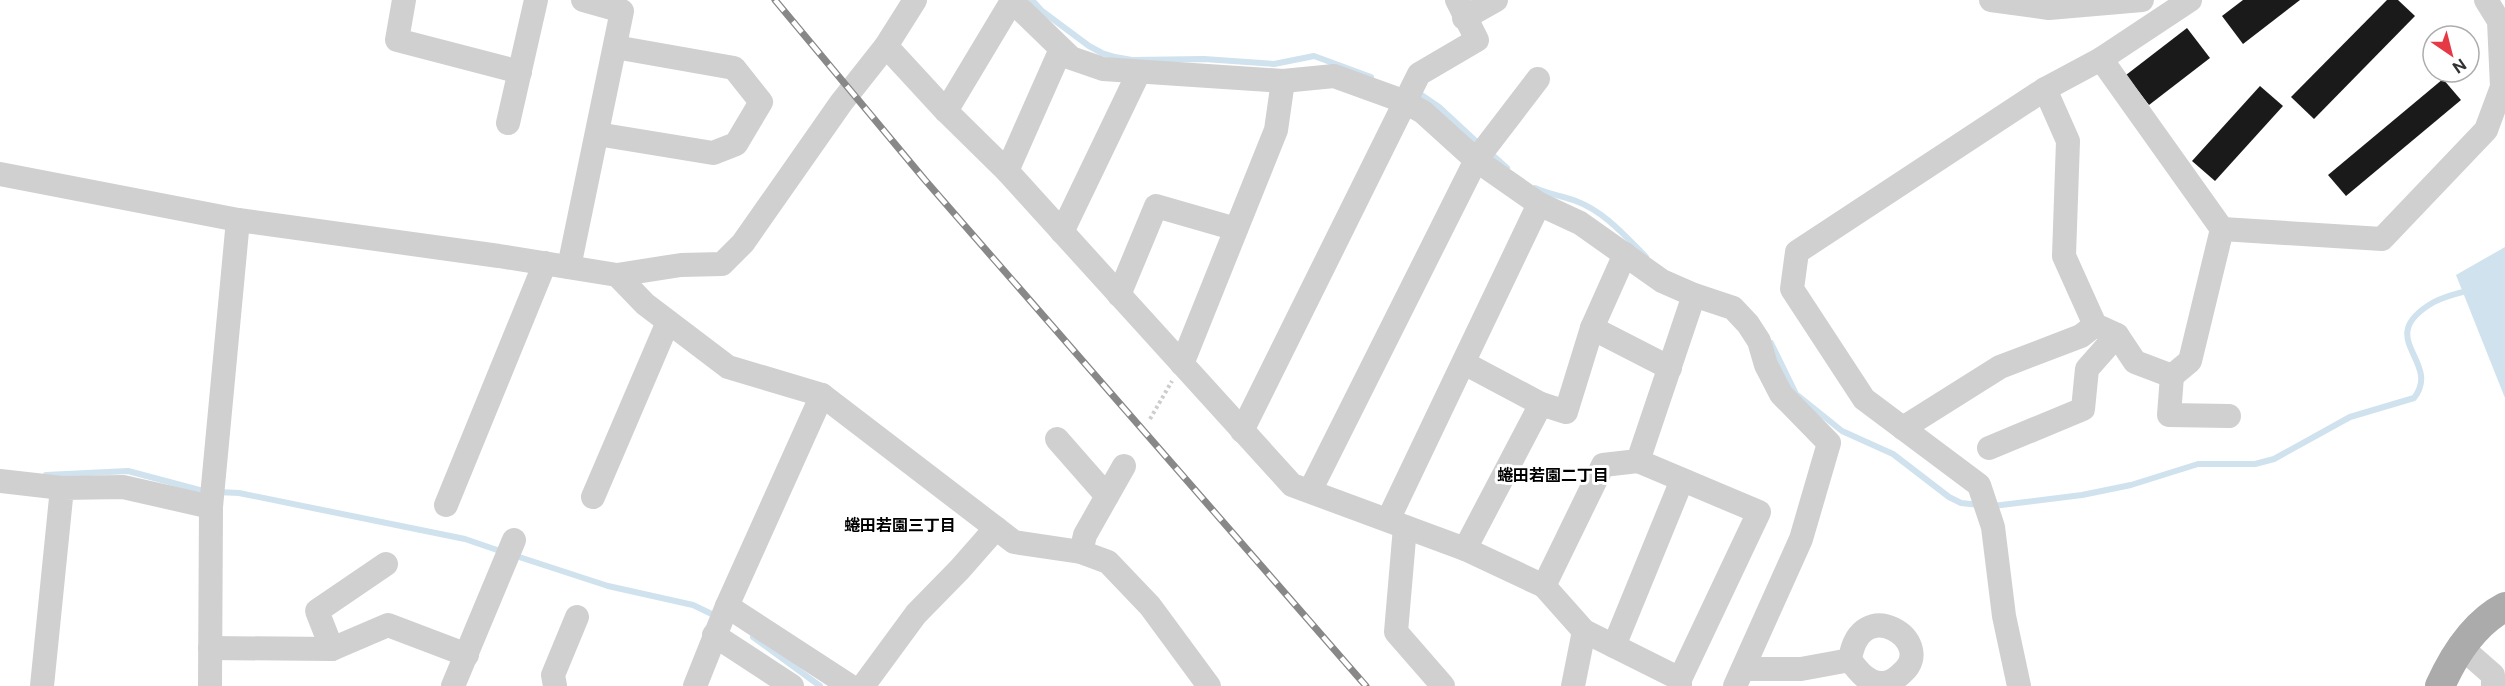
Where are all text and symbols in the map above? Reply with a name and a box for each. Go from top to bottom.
north arrow [2421,24,2481,84]
text: N [2449,55,2470,77]
district label: 蜷田若園二丁目 [1497,466,1609,485]
district label: 蜷田若園三丁目 [844,516,956,535]

